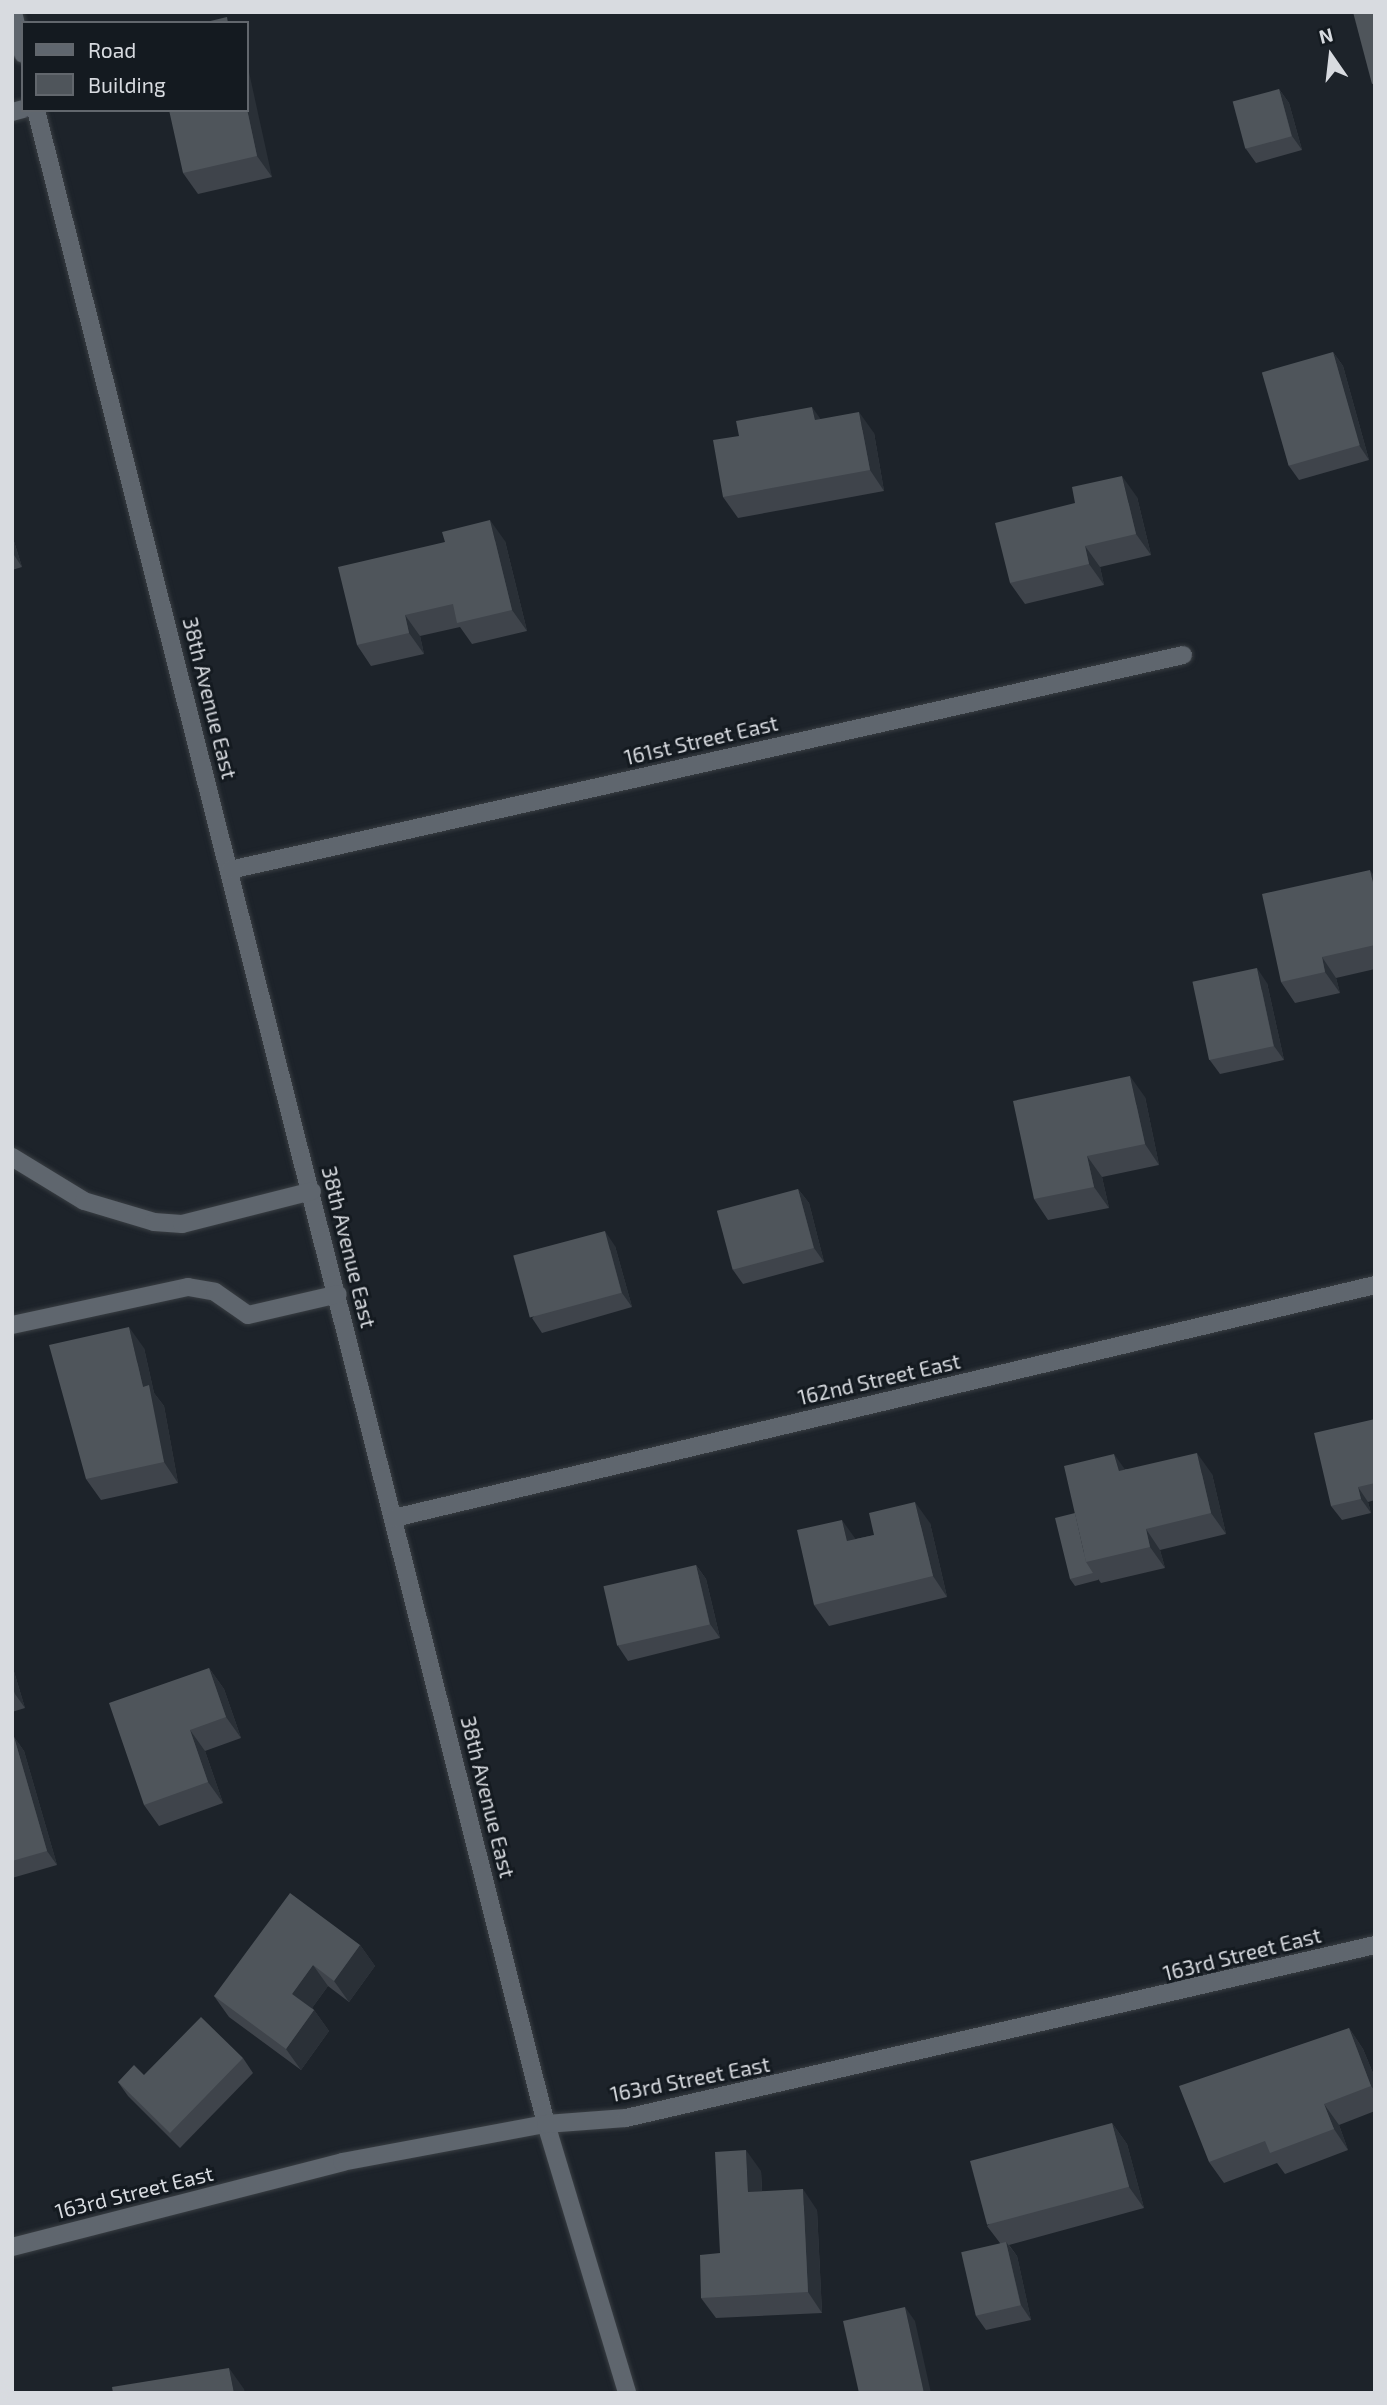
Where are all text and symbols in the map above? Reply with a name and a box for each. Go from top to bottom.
legend [21,21,248,112]
north arrow [1296,21,1366,91]
text: N [1316,22,1335,48]
text: Road [88,37,136,62]
text: Building [88,72,166,97]
street label: 38th Avenue East [178,614,242,782]
street label: 161st Street East [622,710,780,770]
street label: 38th Avenue East [317,1163,381,1331]
street label: 162nd Street East [795,1348,963,1410]
street label: 38th Avenue East [456,1713,520,1881]
street label: 163rd Street East [1160,1922,1324,1986]
street label: 163rd Street East [608,2051,772,2107]
street label: 163rd Street East [52,2160,216,2224]

